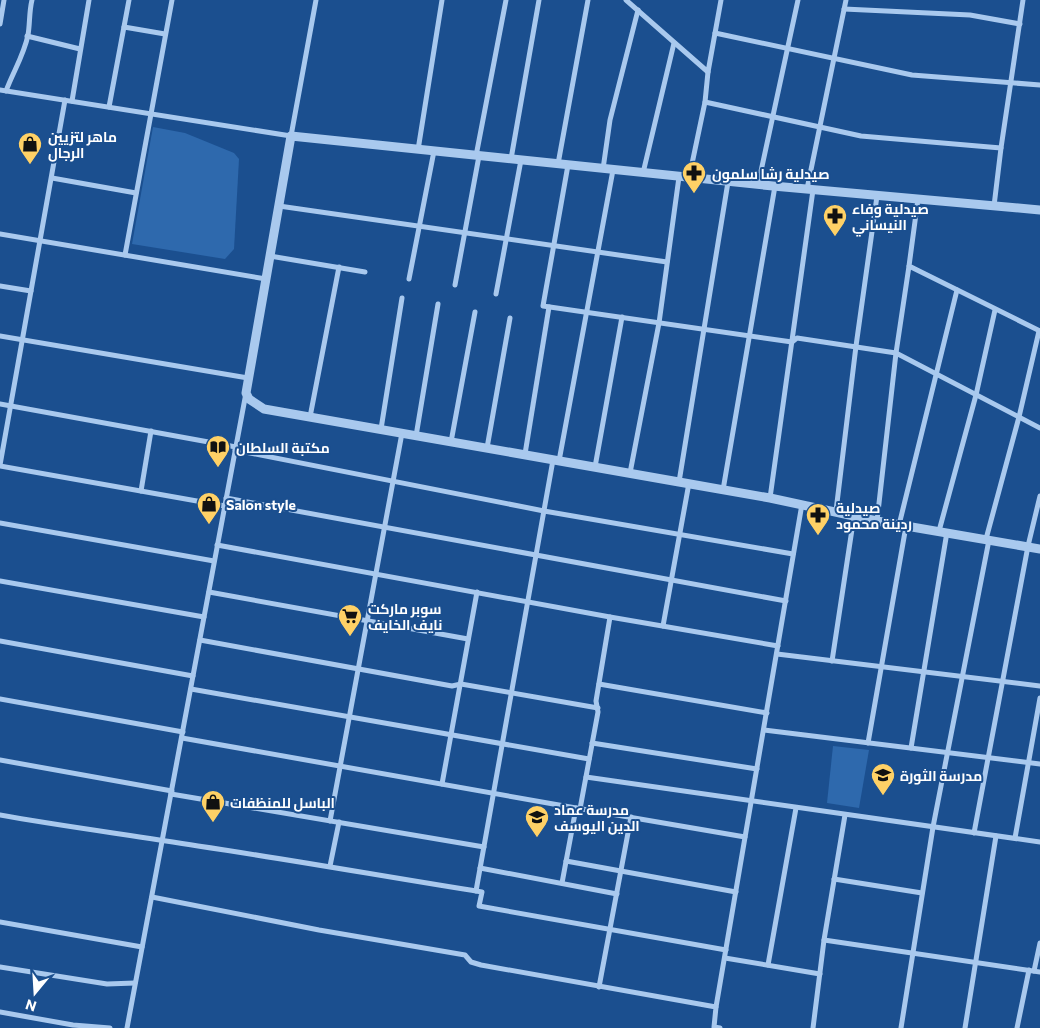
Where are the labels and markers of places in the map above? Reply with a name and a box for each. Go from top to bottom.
place label: ماهر لتزيين الرجال [48,128,117,162]
shop icon: ماهر لتزيين الرجال [17,131,43,165]
pharmacy icon: صيدلية رشا سلمون [681,160,707,194]
place label: صيدلية رشا سلمون [712,165,830,183]
place label: صيدلية وفاء النيساني [852,200,929,237]
pharmacy icon: صيدلية وفاء النيساني [822,203,848,237]
library icon: مكتبة السلطان [205,434,231,468]
place label: مكتبة السلطان [236,439,330,456]
shop icon: Salon style [196,491,222,525]
place label: Salon style [226,496,296,513]
place label: صيدلية ردينة محمود [836,499,912,533]
pharmacy icon: صيدلية ردينة محمود [805,502,831,536]
place label: سوبر ماركت نايف الخايف [368,600,442,633]
supermarket icon: سوبر ماركت نايف الخايف [337,603,363,637]
school or university icon: مدرسة الثورة [870,762,896,796]
place label: مدرسة الثورة [900,767,982,785]
shop icon: الباسل للمنظفات [200,789,226,823]
place label: الباسل للمنظفات [230,794,335,812]
place label: مدرسة عماد الدين اليوسف [554,801,640,835]
school or university icon: مدرسة عماد الدين اليوسف [524,804,550,838]

